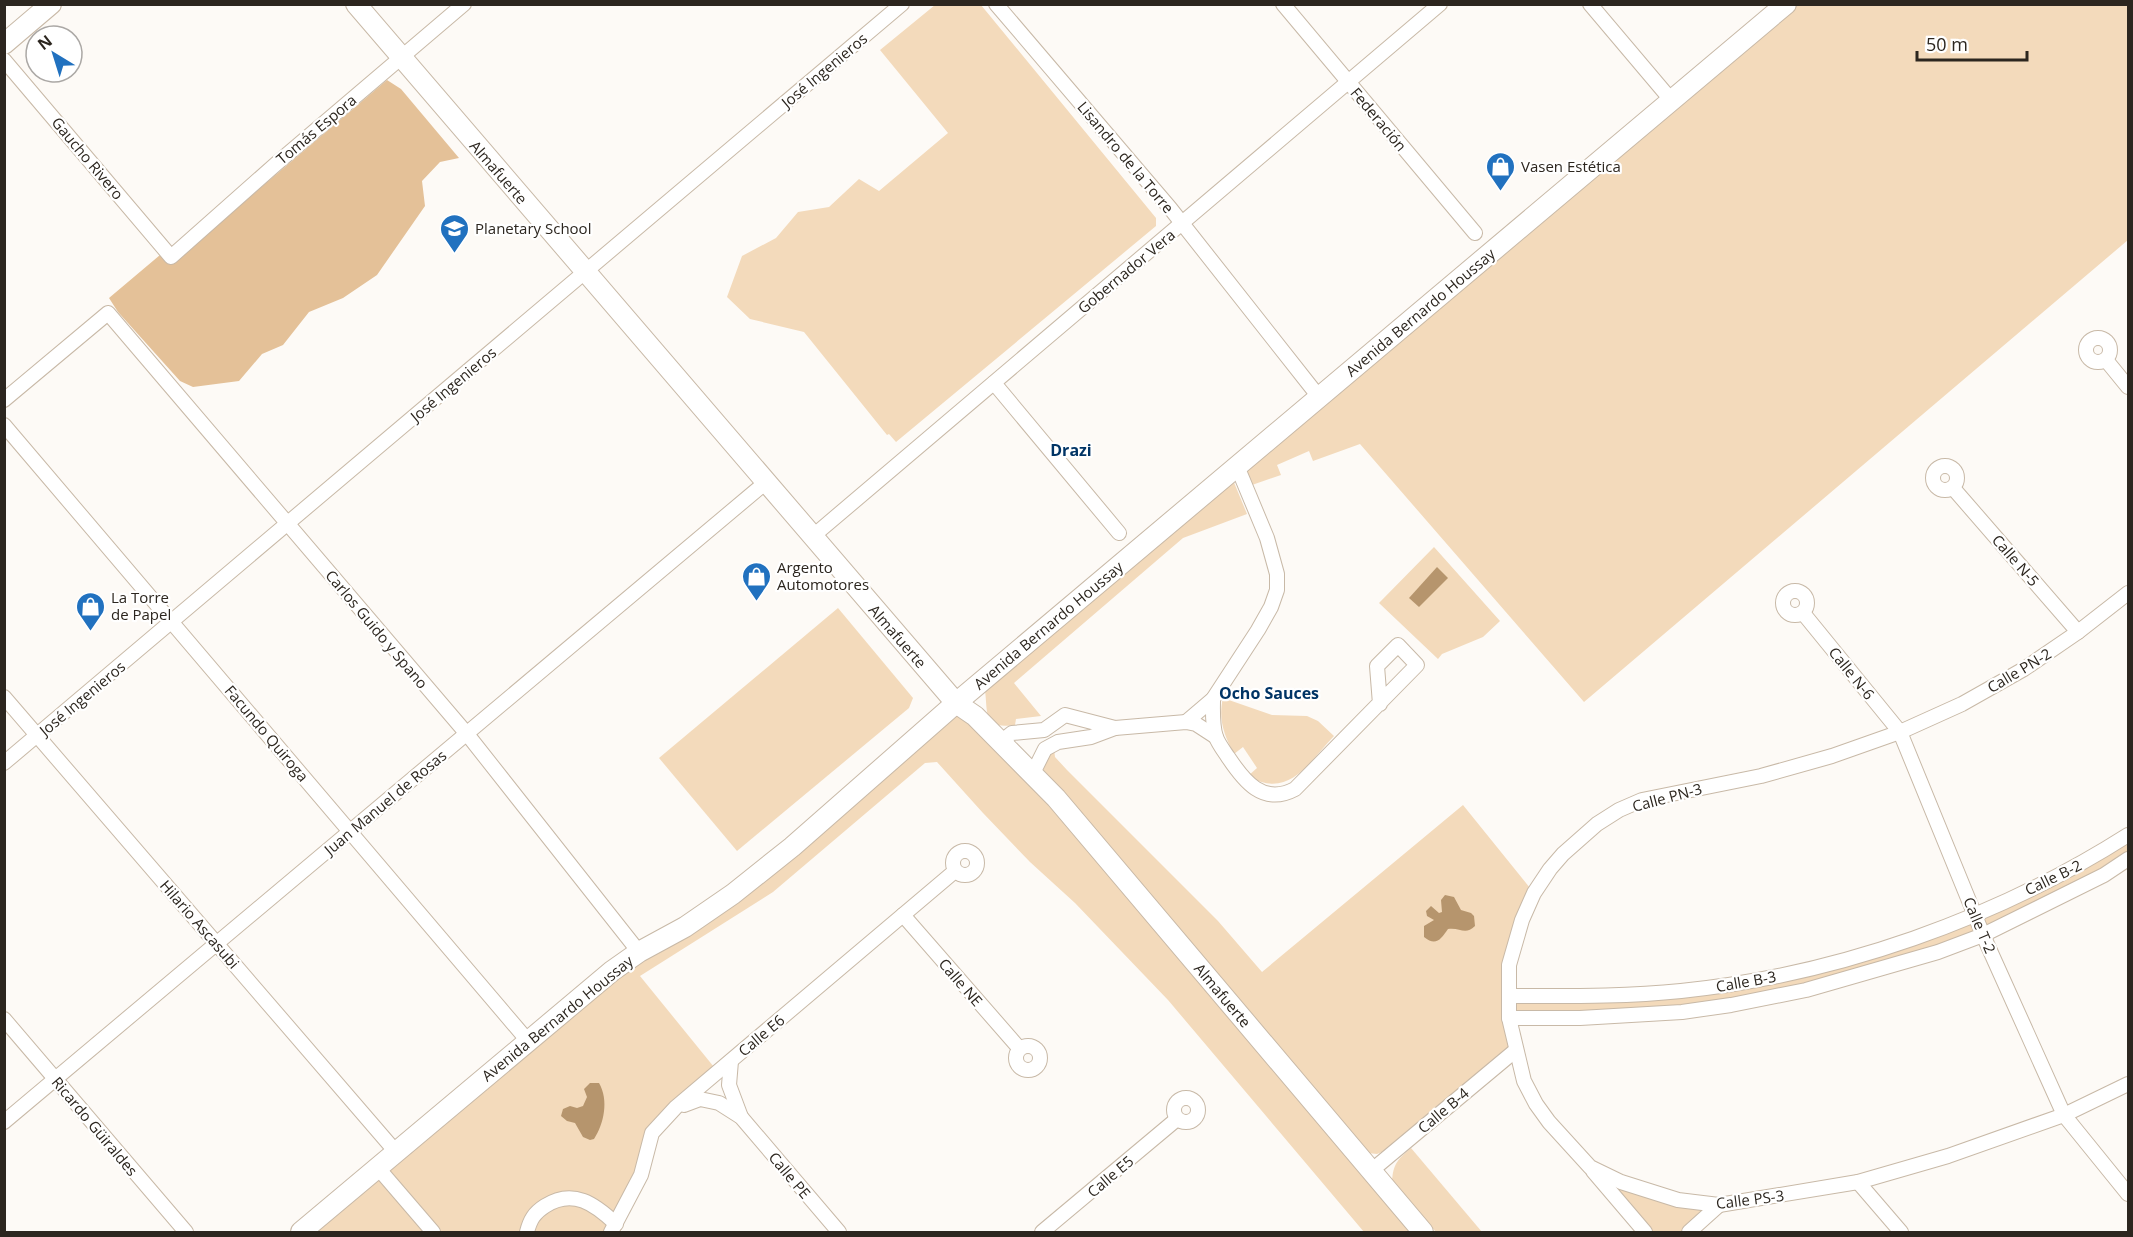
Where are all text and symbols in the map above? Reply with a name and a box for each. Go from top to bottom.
north arrow [24,24,84,84]
scale bar [1917,24,2026,62]
street label: José Ingenieros [775,28,871,113]
text: N [33,30,57,55]
text: 50 m [1926,32,1968,56]
street label: Federación [1346,83,1412,155]
street label: Tomás Espora [272,90,360,168]
street label: Lisandro de la Torre [1073,97,1179,217]
street label: Gaucho Rivero [48,113,128,203]
street label: Almafuerte [466,136,532,208]
shop icon: Vasen Estética [1484,150,1516,192]
place label: Vasen Estética [1521,156,1621,176]
school or university icon: Planetary School [438,212,470,254]
place label: Planetary School [475,218,591,238]
street label: Gobernador Vera [1073,224,1179,318]
street label: Avenida Bernardo Houssay [1341,243,1499,380]
street label: José Ingenieros [404,342,500,427]
district label: Drazi [1050,439,1092,461]
street label: Calle N-5 [1988,530,2044,590]
street label: Avenida Bernardo Houssay [969,556,1127,693]
place label: Argento Automotores [777,557,869,594]
shop icon: Argento Automotores [740,560,772,602]
street label: Carlos Guido y Spano [321,565,433,693]
place label: La Torre de Papel [111,587,171,624]
shop icon: La Torre de Papel [74,590,106,632]
street label: Almafuerte [865,600,931,672]
street label: Calle N-6 [1825,642,1879,704]
street label: Calle PN-2 [1983,643,2055,697]
street label: José Ingenieros [33,656,129,741]
street label: Facundo Quiroga [221,681,313,785]
district label: Ocho Sauces [1219,682,1319,704]
street label: Juan Manuel de Rosas [318,745,450,860]
street label: Calle PN-3 [1630,778,1704,816]
street label: Calle B-2 [2021,855,2085,899]
street label: Hilario Ascasubi [156,875,244,973]
street label: Calle T-2 [1959,894,2001,956]
street label: Avenida Bernardo Houssay [477,950,637,1085]
street label: Calle NE [935,954,987,1010]
street label: Almafuerte [1190,959,1256,1031]
street label: Calle B-3 [1714,966,1778,996]
street label: Calle E6 [734,1010,788,1060]
street label: Ricardo Güiraldes [48,1072,142,1180]
street label: Calle B-4 [1413,1083,1473,1137]
street label: Calle PE [765,1147,815,1203]
street label: Calle E5 [1083,1151,1137,1201]
street label: Calle PS-3 [1715,1185,1785,1213]

